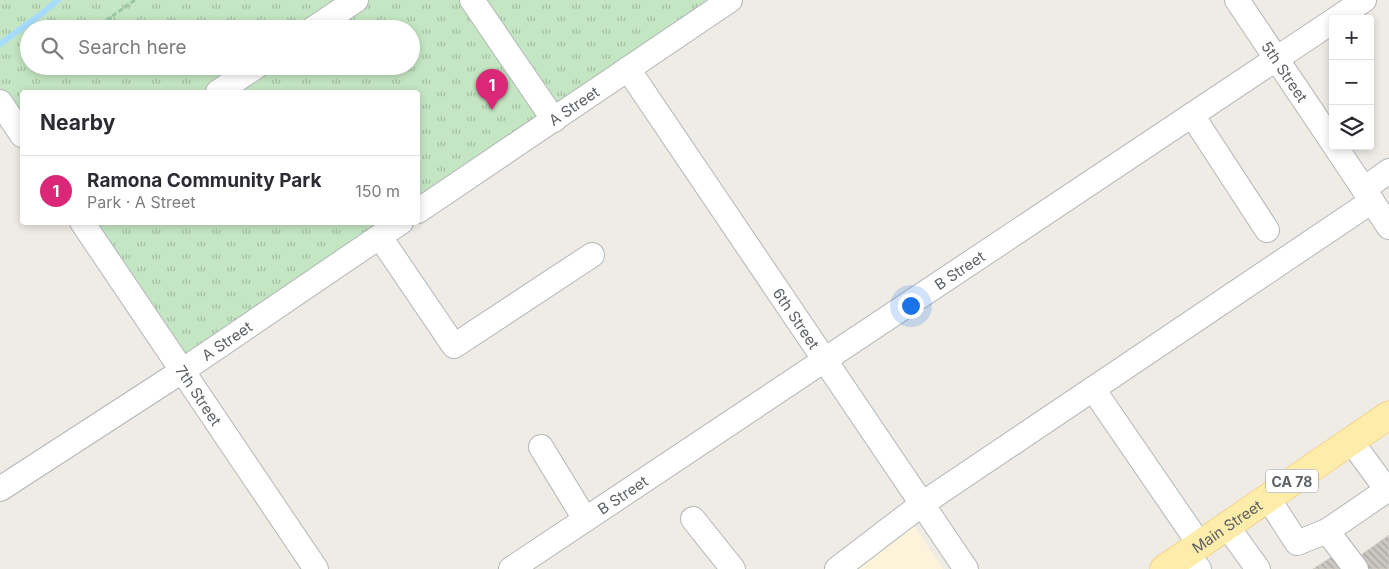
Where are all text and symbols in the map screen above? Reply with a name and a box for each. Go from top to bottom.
map controls [1329,15,1374,150]
button: + [1329,15,1374,60]
search box [20,20,420,75]
icon: search [38,34,66,62]
text: Search here [78,36,187,59]
street label: 5th Street [1258,37,1312,106]
button: − [1329,60,1374,105]
pin: 1 [476,69,508,110]
street label: A Street [545,82,603,130]
button: layers [1329,105,1374,150]
text: Nearby [40,110,115,135]
text: Ramona Community Park [87,169,321,192]
text: 1 [53,181,59,201]
text: 150 m [355,181,400,201]
text: Park · A Street [87,192,196,212]
street label: B Street [931,246,988,294]
street label: 6th Street [769,284,824,353]
your location [898,293,924,319]
street label: A Street [198,317,256,364]
street label: 7th Street [172,361,226,429]
road number: CA 78 [1266,470,1318,492]
street label: B Street [594,471,651,518]
street label: Main Street [1188,495,1266,557]

